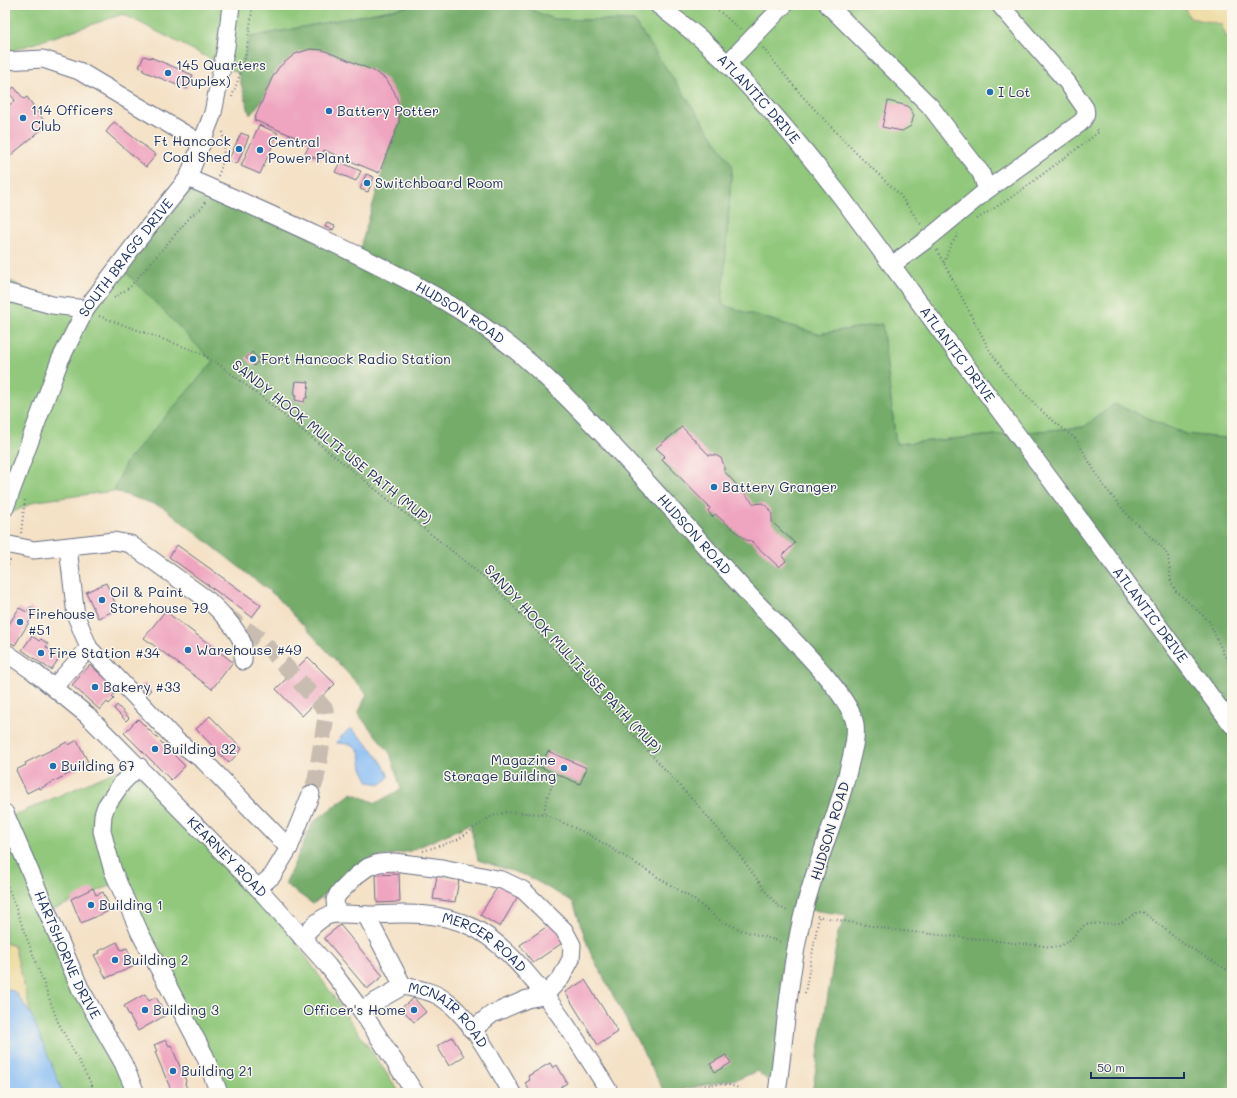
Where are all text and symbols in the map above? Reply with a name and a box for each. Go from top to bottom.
street label: ATLANTIC DRIVE [713,49,805,147]
place label: 145 Quarters (Duplex) [176,55,266,90]
marker: 145 Quarters (Duplex) [163,68,173,78]
place label: I Lot [998,82,1030,101]
marker: I Lot [985,87,995,97]
place label: 114 Officers Club [31,100,113,135]
place label: Battery Potter [337,101,439,120]
marker: Battery Potter [324,106,334,116]
marker: 114 Officers Club [18,113,28,123]
place label: Ft Hancock Coal Shed [154,131,231,166]
place label: Central Power Plant [268,132,351,167]
marker: Ft Hancock Coal Shed [234,144,244,154]
marker: Central Power Plant [255,145,265,155]
place label: Switchboard Room [375,173,503,192]
marker: Switchboard Room [362,178,372,188]
street label: SOUTH BRAGG DRIVE [74,194,177,320]
street label: HUDSON ROAD [413,277,509,348]
street label: ATLANTIC DRIVE [916,302,1000,406]
place label: Fort Hancock Radio Station [261,349,451,368]
marker: Fort Hancock Radio Station [248,354,258,364]
street label: SANDY HOOK MULTI-USE PATH (MUP) [229,355,436,528]
place label: Battery Granger [722,477,837,496]
marker: Battery Granger [709,482,719,492]
street label: HUDSON ROAD [653,490,736,578]
street label: SANDY HOOK MULTI-USE PATH (MUP) [481,560,666,757]
street label: ATLANTIC DRIVE [1109,562,1193,666]
place label: Oil & Paint Storehouse 79 [110,582,208,617]
marker: Oil & Paint Storehouse 79 [97,595,107,605]
place label: Firehouse #51 [28,604,95,639]
marker: Firehouse #51 [15,617,25,627]
place label: Warehouse #49 [196,640,302,659]
place label: Fire Station #34 [49,643,161,662]
marker: Warehouse #49 [183,645,193,655]
marker: Fire Station #34 [36,648,46,658]
place label: Bakery #33 [103,677,180,696]
marker: Bakery #33 [90,682,100,692]
place label: Building 32 [163,739,237,758]
marker: Building 32 [150,744,160,754]
place label: Magazine Storage Building [443,750,556,785]
place label: Building 67 [61,756,135,775]
marker: Building 67 [48,761,58,771]
marker: Magazine Storage Building [559,763,569,773]
street label: HUDSON ROAD [806,779,854,882]
street label: KEARNEY ROAD [183,812,272,901]
street label: HARTSHORNE DRIVE [30,888,106,1022]
place label: Building 1 [99,895,163,914]
marker: Building 1 [86,900,96,910]
street label: MERCER ROAD [440,907,531,976]
place label: Building 2 [123,950,188,969]
marker: Building 2 [110,955,120,965]
street label: MCNAIR ROAD [407,977,493,1051]
place label: Building 3 [153,1000,219,1019]
place label: Officer's Home [303,1000,406,1019]
marker: Building 3 [140,1005,150,1015]
marker: Officer's Home [409,1005,419,1015]
scale bar [1091,1054,1184,1080]
text: 50 m [1097,1059,1125,1075]
place label: Building 21 [181,1061,253,1080]
marker: Building 21 [168,1066,178,1076]

